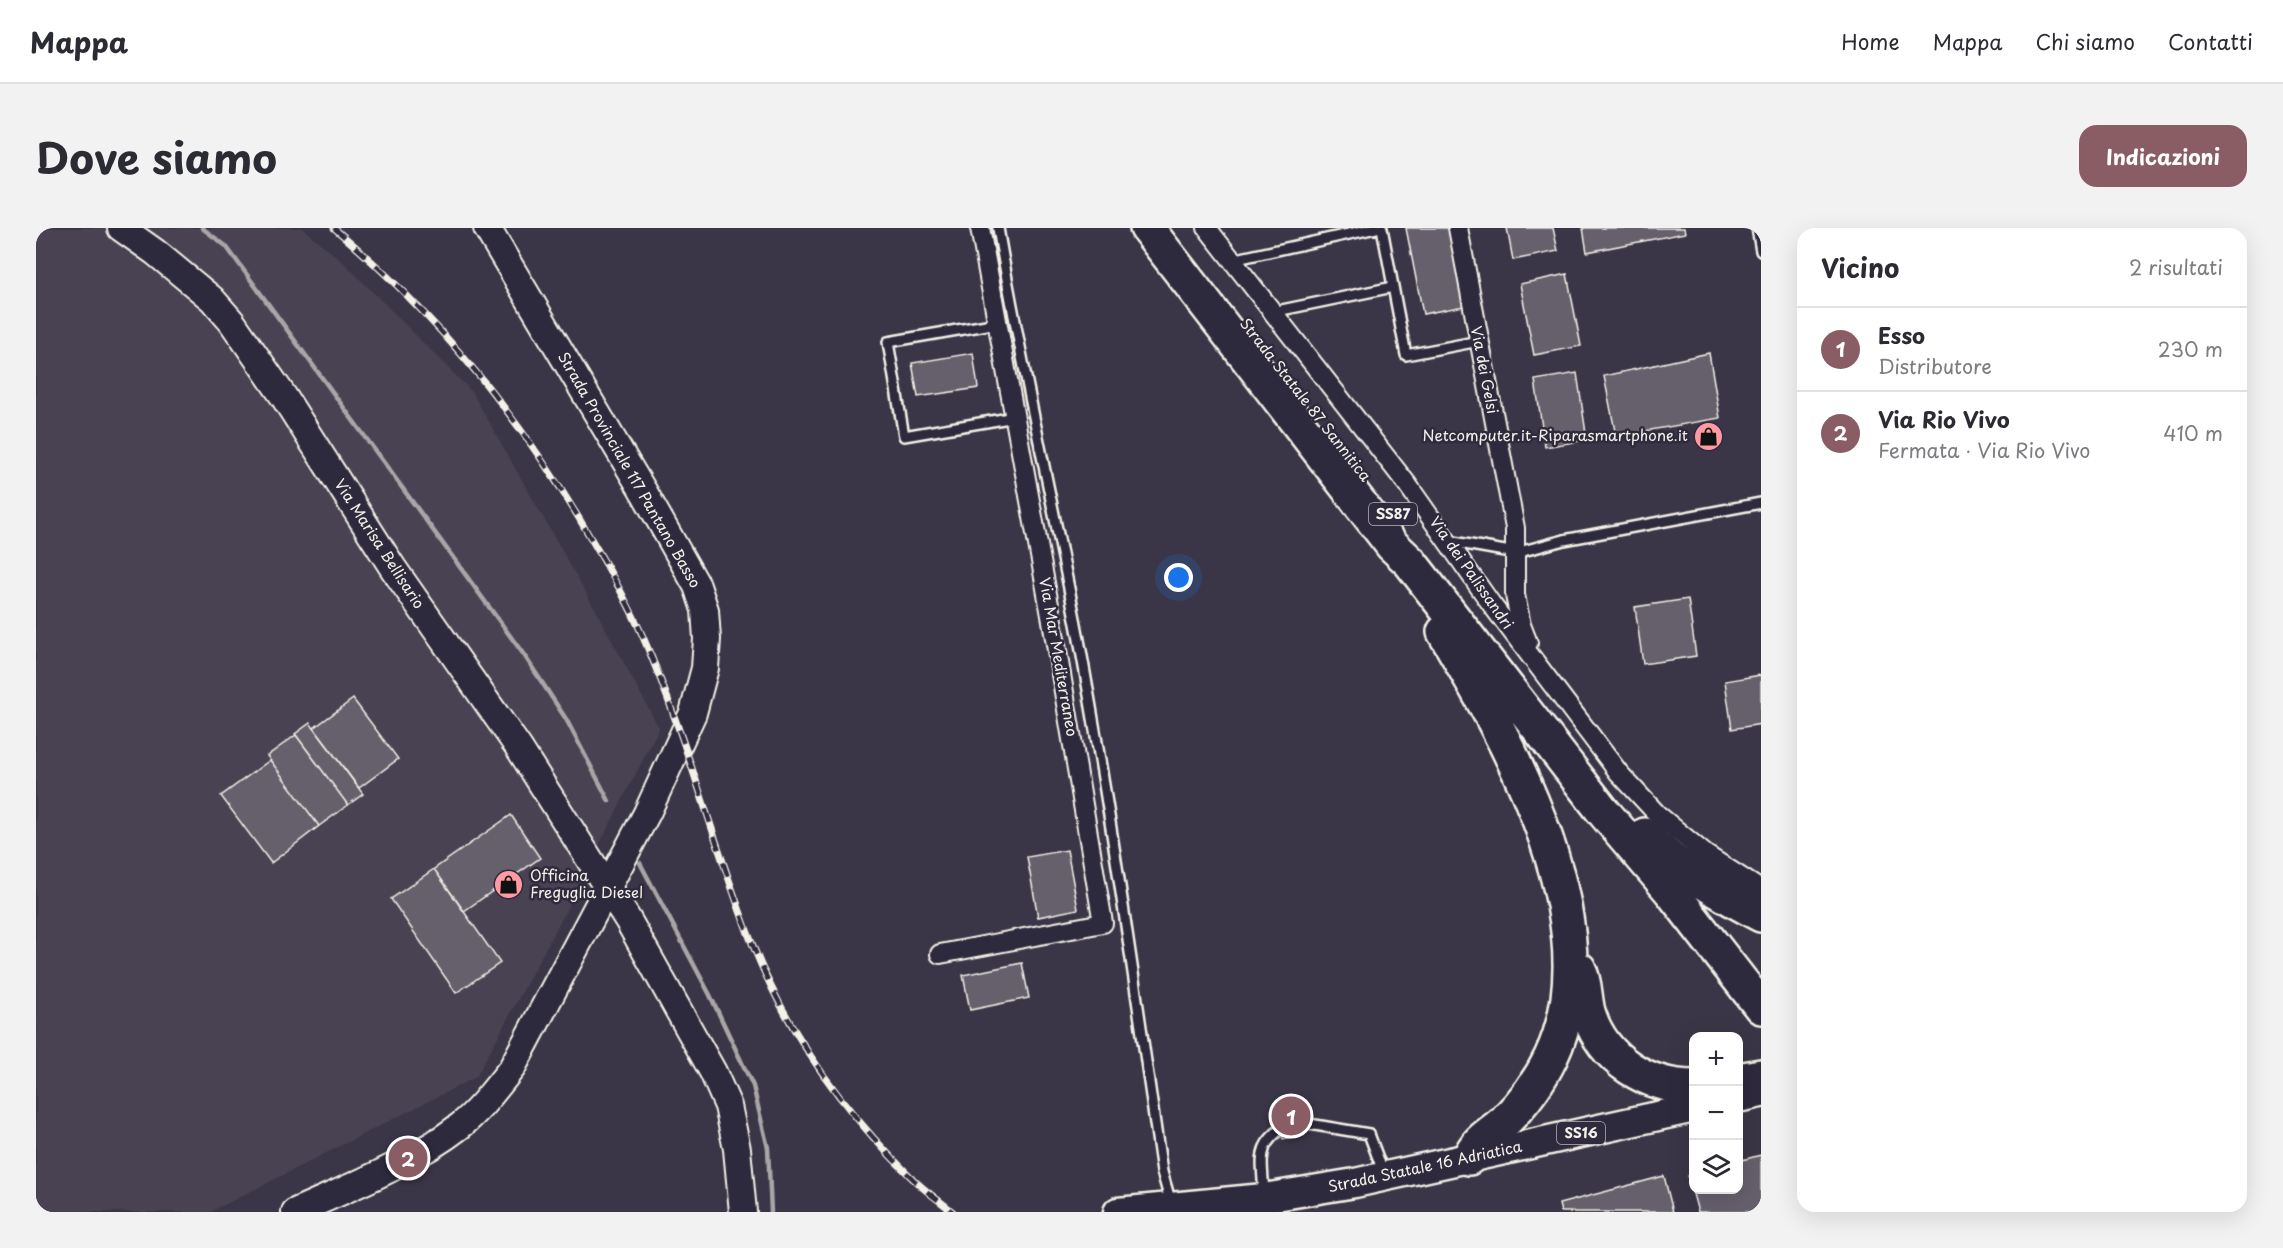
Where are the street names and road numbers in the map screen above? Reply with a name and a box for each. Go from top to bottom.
street label: Strada Statale 87 Sannitica [1235,312,1378,486]
street label: Via dei Gelsi [1466,324,1505,416]
street label: Strada Provinciale 117 Pantano Basso [553,347,708,592]
street label: Via Marisa Bellisario [329,474,431,613]
road number: SS87 [1369,503,1417,525]
street label: Via dei Palissandri [1425,511,1520,633]
street label: Via Mar Mediterraneo [1034,575,1085,738]
road number: SS16 [1557,1122,1605,1144]
street label: Strada Statale 16 Adriatica [1326,1134,1524,1197]

